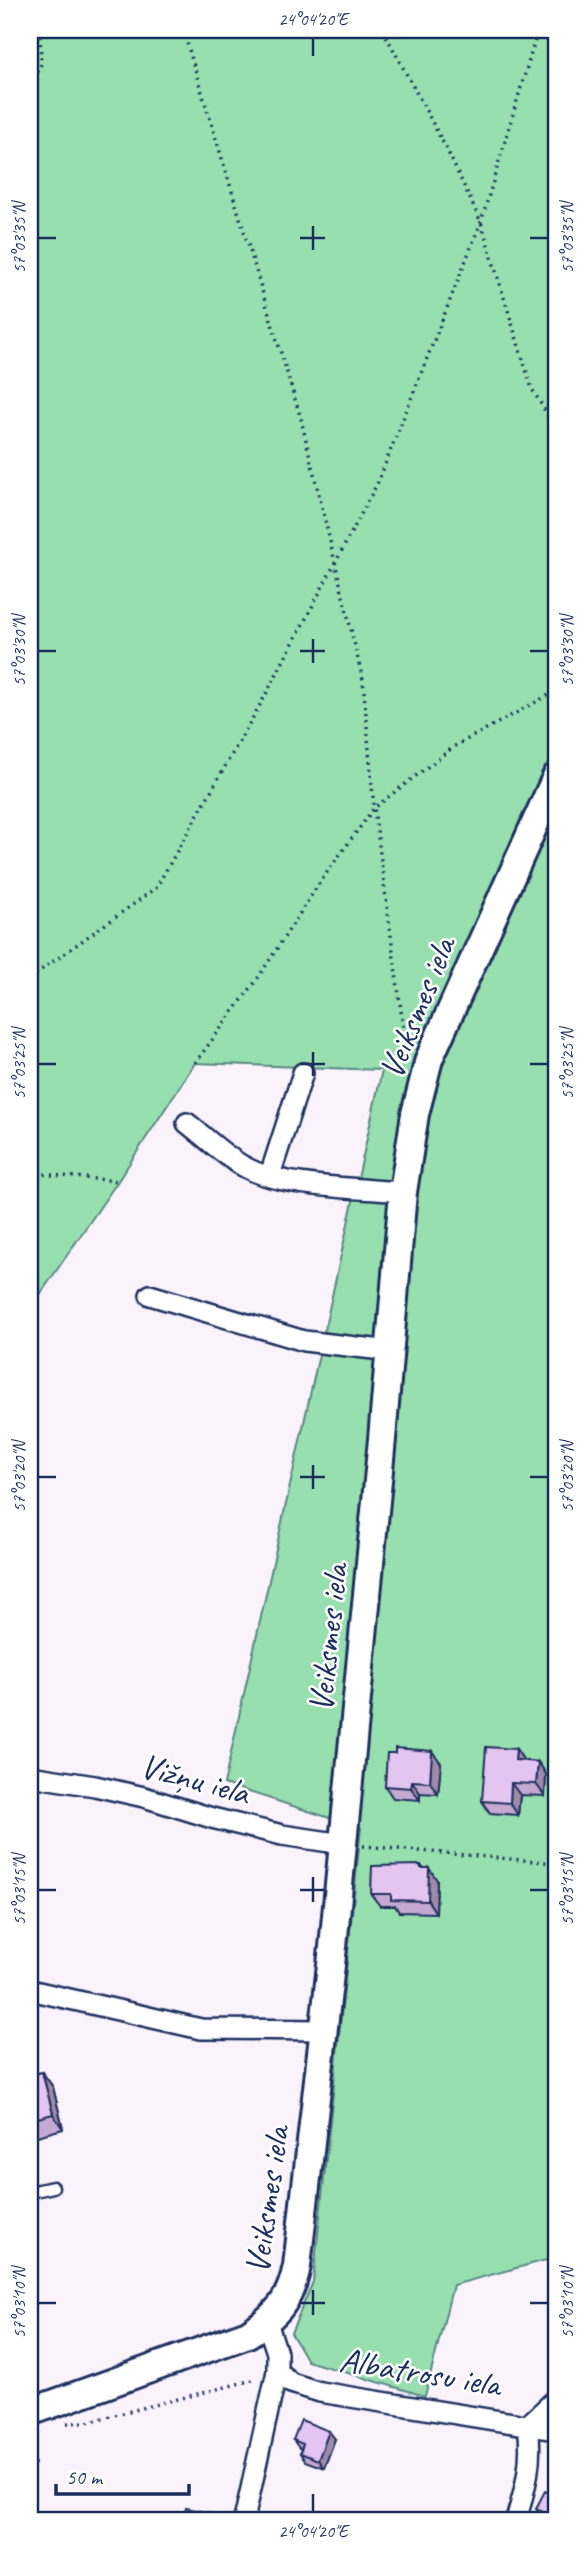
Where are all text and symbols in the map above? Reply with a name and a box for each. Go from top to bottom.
text: 24°04'20"E [278,8,350,30]
text: 57°03'35"N [8,199,30,273]
text: 57°03'35"N [556,199,578,273]
text: 57°03'30"N [8,612,30,686]
text: 57°03'30"N [556,612,578,686]
street label: Veiksmes iela [368,928,467,1085]
text: 57°03'25"N [8,1025,30,1099]
text: 57°03'25"N [556,1025,578,1099]
text: 57°03'20"N [8,1438,30,1512]
text: 57°03'20"N [556,1438,578,1512]
street label: Veiksmes iela [298,1559,358,1714]
street label: Vižņu iela [136,1743,257,1816]
text: 57°03'15"N [8,1851,30,1925]
text: 57°03'15"N [556,1851,578,1925]
street label: Veiksmes iela [234,2121,300,2277]
text: 57°03'10"N [8,2264,30,2338]
text: 57°03'10"N [556,2264,578,2338]
street label: Albatrosu iela [336,2337,506,2407]
scale bar [56,2452,189,2496]
text: 50 m [66,2464,104,2490]
text: 24°04'20"E [278,2520,350,2542]

